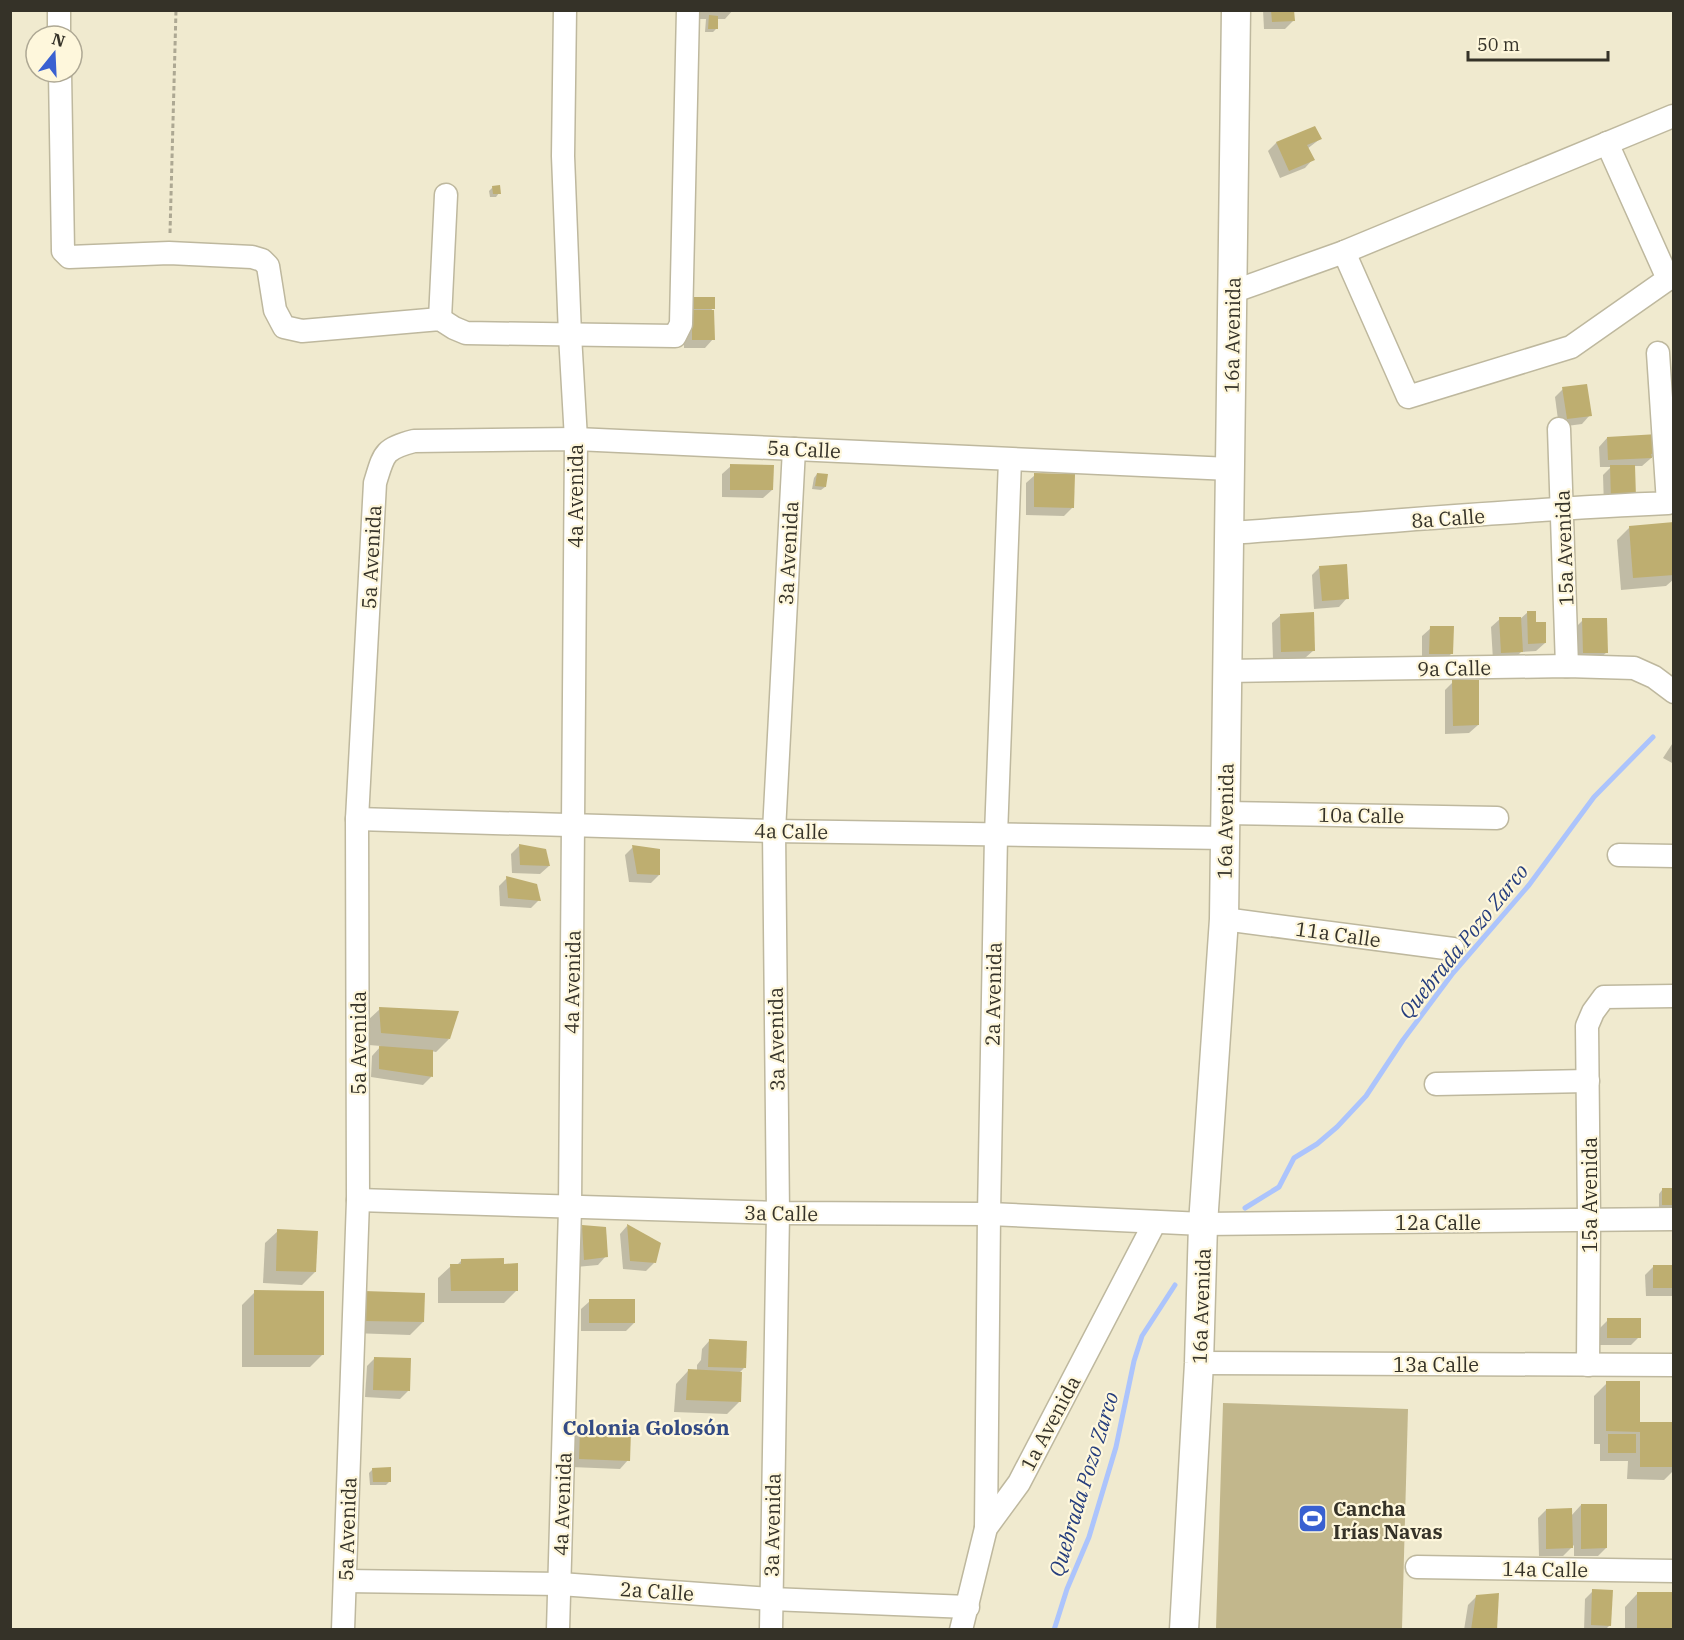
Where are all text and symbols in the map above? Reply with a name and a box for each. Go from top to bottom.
north arrow [24,24,84,84]
scale bar [1468,24,1608,62]
text: N [50,28,68,51]
text: 50 m [1477,33,1520,56]
street label: 16a Avenida [1217,277,1247,393]
street label: 5a Calle [766,434,842,464]
street label: 4a Avenida [562,444,589,548]
street label: 15a Avenida [1548,489,1580,607]
street label: 3a Avenida [772,500,804,606]
street label: 8a Calle [1410,502,1486,534]
street label: 5a Avenida [355,504,387,610]
street label: 9a Calle [1417,654,1491,682]
street label: 16a Avenida [1210,763,1240,879]
street label: 10a Calle [1318,801,1404,829]
street label: 4a Calle [754,817,828,845]
water label: Quebrada Pozo Zarco [1392,858,1534,1024]
street label: 11a Calle [1294,915,1382,953]
street label: 4a Avenida [558,930,586,1034]
street label: 2a Avenida [979,942,1007,1046]
street label: 3a Avenida [762,987,790,1091]
street label: 5a Avenida [345,991,372,1095]
street label: 15a Avenida [1576,1137,1603,1253]
street label: 3a Calle [744,1199,818,1227]
street label: 12a Calle [1395,1209,1481,1236]
street label: 16a Avenida [1185,1247,1217,1365]
street label: 13a Calle [1393,1351,1479,1378]
street label: 1a Avenida [1014,1371,1086,1475]
water label: Quebrada Pozo Zarco [1042,1388,1124,1580]
district label: Colonia Golosón [562,1413,730,1441]
street label: 4a Avenida [547,1451,577,1557]
street label: 3a Avenida [758,1473,786,1577]
street label: 5a Avenida [332,1476,362,1582]
place label: Cancha Irías Navas [1333,1495,1443,1545]
sports icon: Cancha Irías Navas [1296,1503,1328,1535]
street label: 14a Calle [1502,1555,1588,1583]
street label: 2a Calle [619,1575,695,1607]

